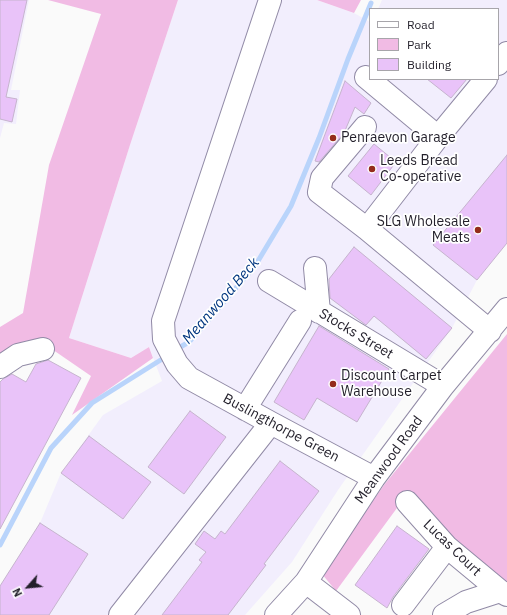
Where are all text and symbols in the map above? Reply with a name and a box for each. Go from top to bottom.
legend [369,8,499,80]
text: Road [407,17,435,32]
text: Park [407,37,431,52]
text: Building [407,57,451,72]
place label: Penraevon Garage [341,130,456,146]
marker: Penraevon Garage [328,133,338,143]
place label: Leeds Bread Co-operative [380,153,461,186]
marker: Leeds Bread Co-operative [367,164,377,174]
place label: SLG Wholesale Meats [377,214,470,246]
marker: SLG Wholesale Meats [473,225,483,235]
water label: Meanwood Beck [179,254,263,348]
street label: Stocks Street [316,305,396,363]
place label: Discount Carpet Warehouse [341,368,442,400]
marker: Discount Carpet Warehouse [328,379,338,389]
street label: Buslingthorpe Green [220,390,342,466]
street label: Meanwood Road [352,413,426,507]
street label: Lucas Court [420,516,484,580]
north arrow [8,567,48,607]
text: N [9,586,25,599]

